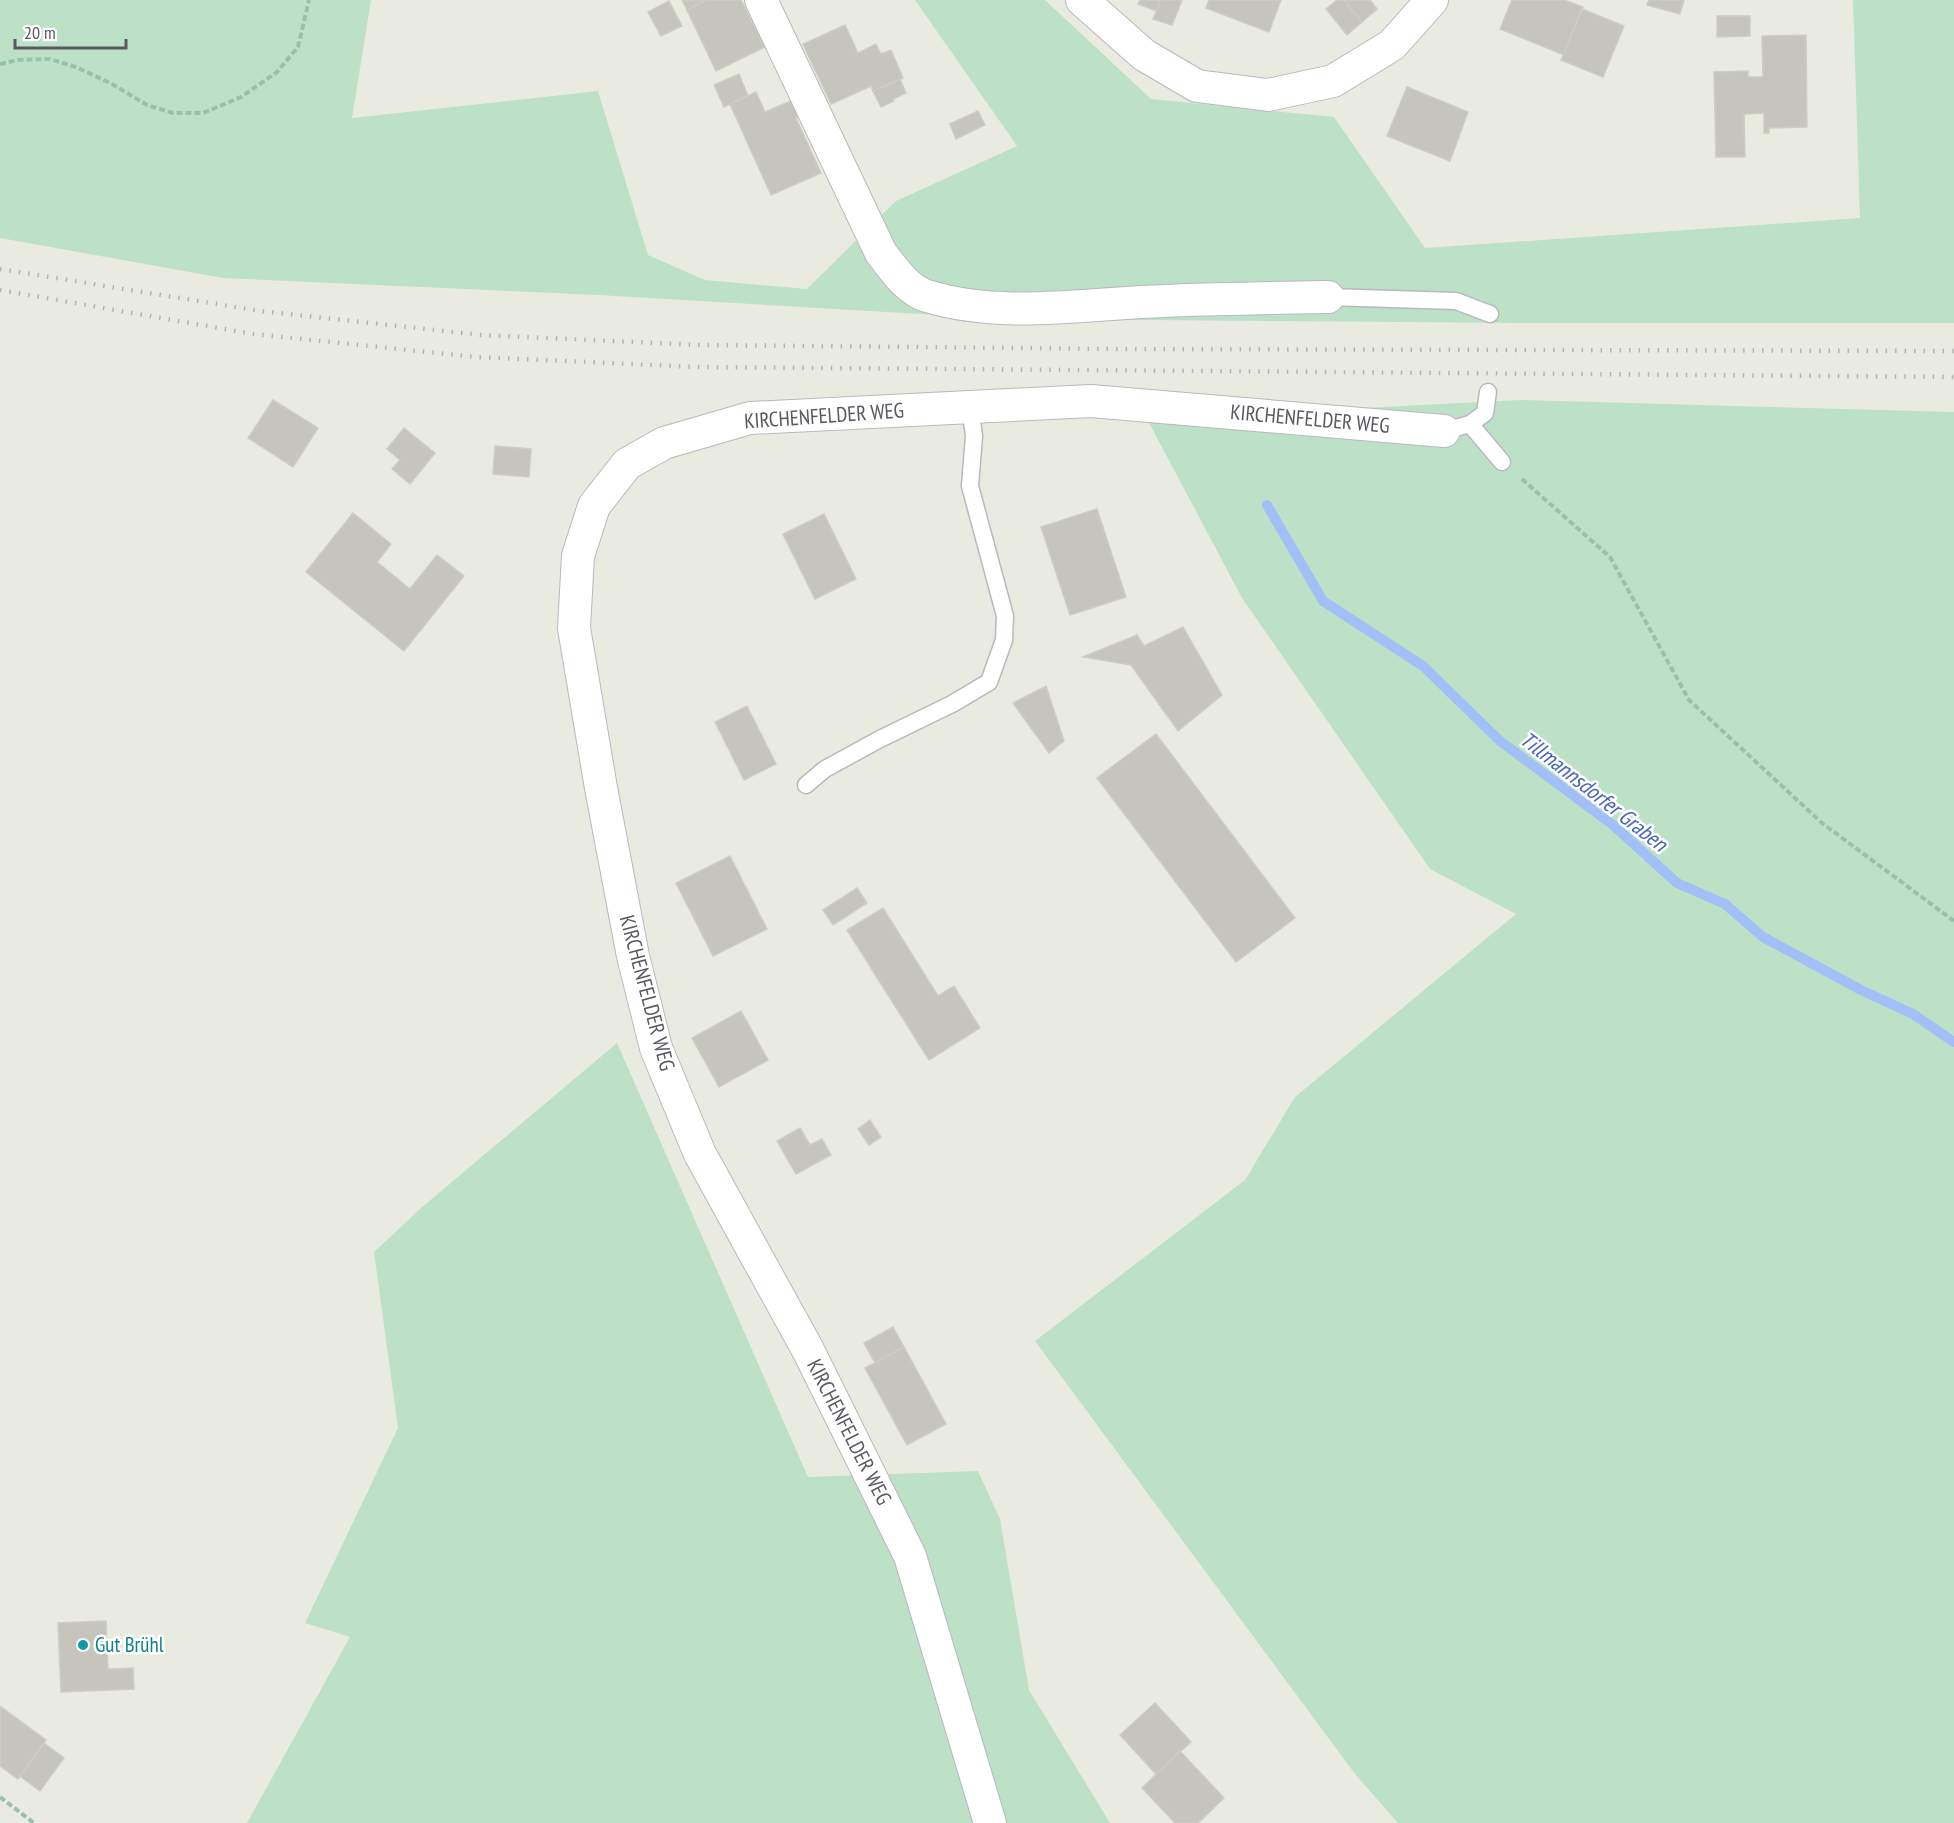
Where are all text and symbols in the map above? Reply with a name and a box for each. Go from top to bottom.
scale bar [15,12,126,50]
text: 20 m [24,21,56,44]
street label: KIRCHENFELDER WEG [743,396,905,435]
street label: KIRCHENFELDER WEG [1229,398,1391,439]
water label: Tillmannsdorfer Graben [1515,725,1674,858]
street label: KIRCHENFELDER WEG [614,912,681,1074]
street label: KIRCHENFELDER WEG [801,1354,898,1509]
place label: Gut Brühl [95,1631,164,1658]
marker: Gut Brühl [76,1638,90,1652]

